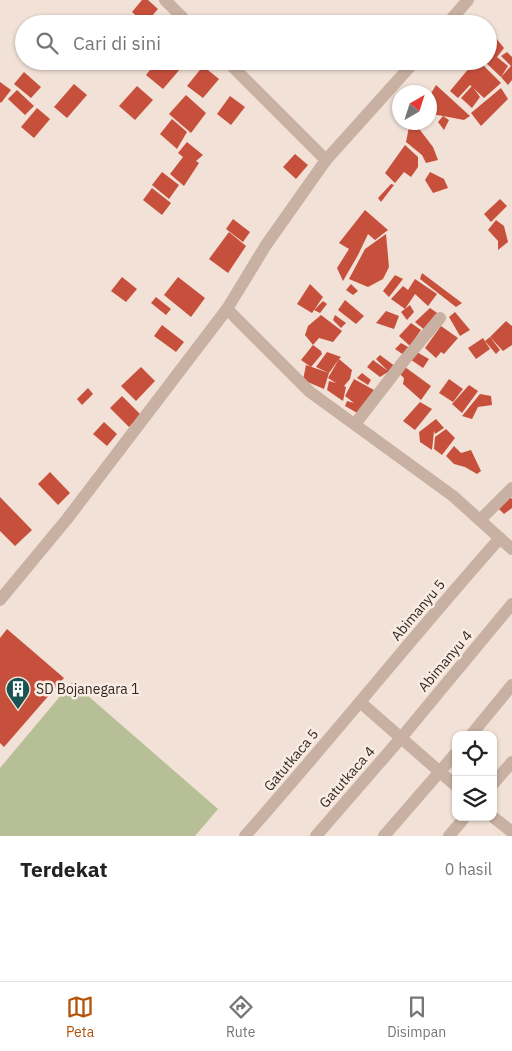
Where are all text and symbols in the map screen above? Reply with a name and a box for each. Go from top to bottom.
search box [15,15,497,70]
icon: search [33,29,61,57]
text: Cari di sini [73,31,161,55]
north arrow [392,85,437,130]
street label: Abimanyu 5 [387,576,449,644]
street label: Abimanyu 4 [414,627,476,695]
building icon: SD Bojanegara 1 [5,676,31,710]
place label: SD Bojanegara 1 [36,680,140,698]
street label: Gatutkaca 5 [260,725,322,795]
map controls [452,731,497,821]
button: locate [452,731,497,776]
street label: Gatutkaca 4 [315,742,379,812]
button: layers [452,776,497,821]
text: Terdekat [20,855,108,883]
text: 0 hasil [445,859,492,879]
tab: Peta [66,993,94,1041]
tab: Rute [226,993,255,1041]
tab: Disimpan [387,993,446,1041]

